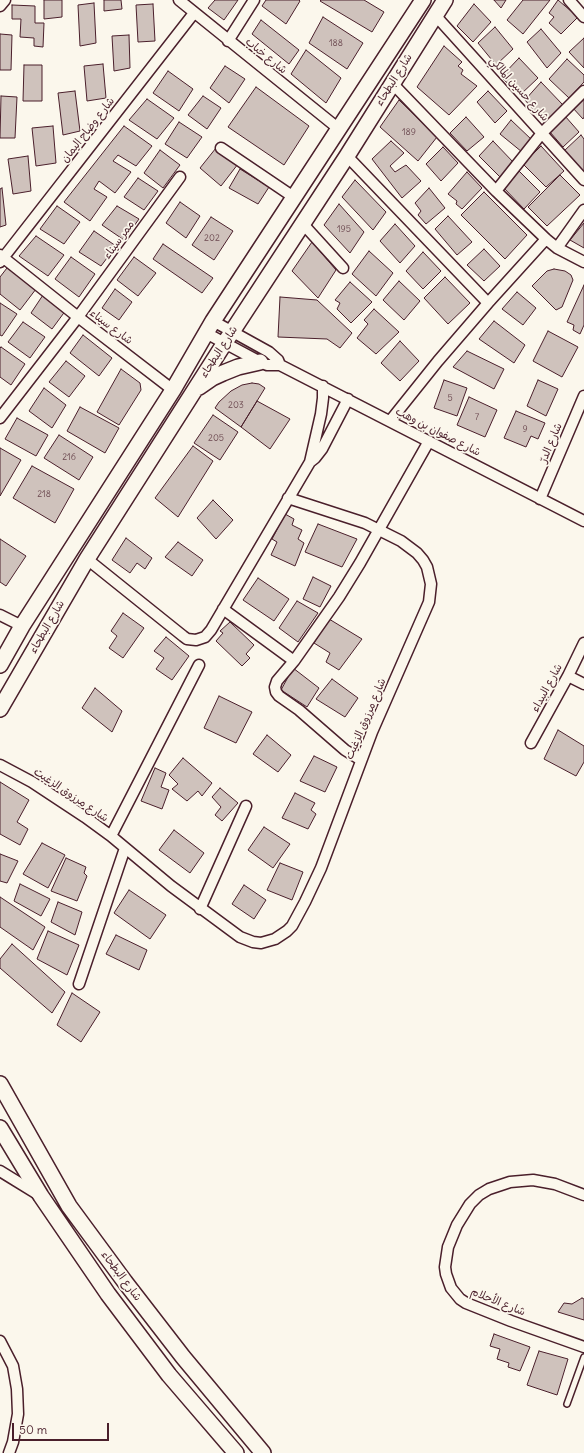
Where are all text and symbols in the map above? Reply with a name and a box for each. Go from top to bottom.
street label: شارع خباب [242,35,290,77]
house number: 188 [329,38,343,48]
street label: شارع البطحاء [373,51,415,109]
street label: شارع حسين المالكي [486,54,552,124]
street label: شارع وضاح اليمان [58,95,118,165]
house number: 189 [402,127,416,137]
street label: ممر سيناء [101,218,137,262]
house number: 195 [337,224,351,234]
house number: 202 [204,233,220,243]
street label: شارع سيناء [87,307,135,347]
street label: شارع البطحاء [197,324,241,380]
house number: 5 [447,393,453,403]
house number: 203 [228,400,244,410]
street label: شارع صفوان بن وهب [393,405,483,459]
house number: 7 [475,412,479,422]
street label: شارع الدرّ [537,421,565,465]
house number: 9 [522,424,528,434]
house number: 205 [208,433,224,443]
house number: 216 [62,452,76,462]
house number: 218 [37,489,51,499]
street label: شارع البطحاء [27,598,67,656]
street label: شارع البيداء [529,662,565,714]
street label: شارع مرزوق الزغيت [343,676,389,762]
street label: شارع مرزوق الزغيت [31,765,111,825]
street label: شارع البطحاء [98,1248,144,1304]
street label: شارع الأحلام [469,1285,527,1319]
scale bar [14,1415,111,1441]
text: 50 m [19,1422,47,1437]

